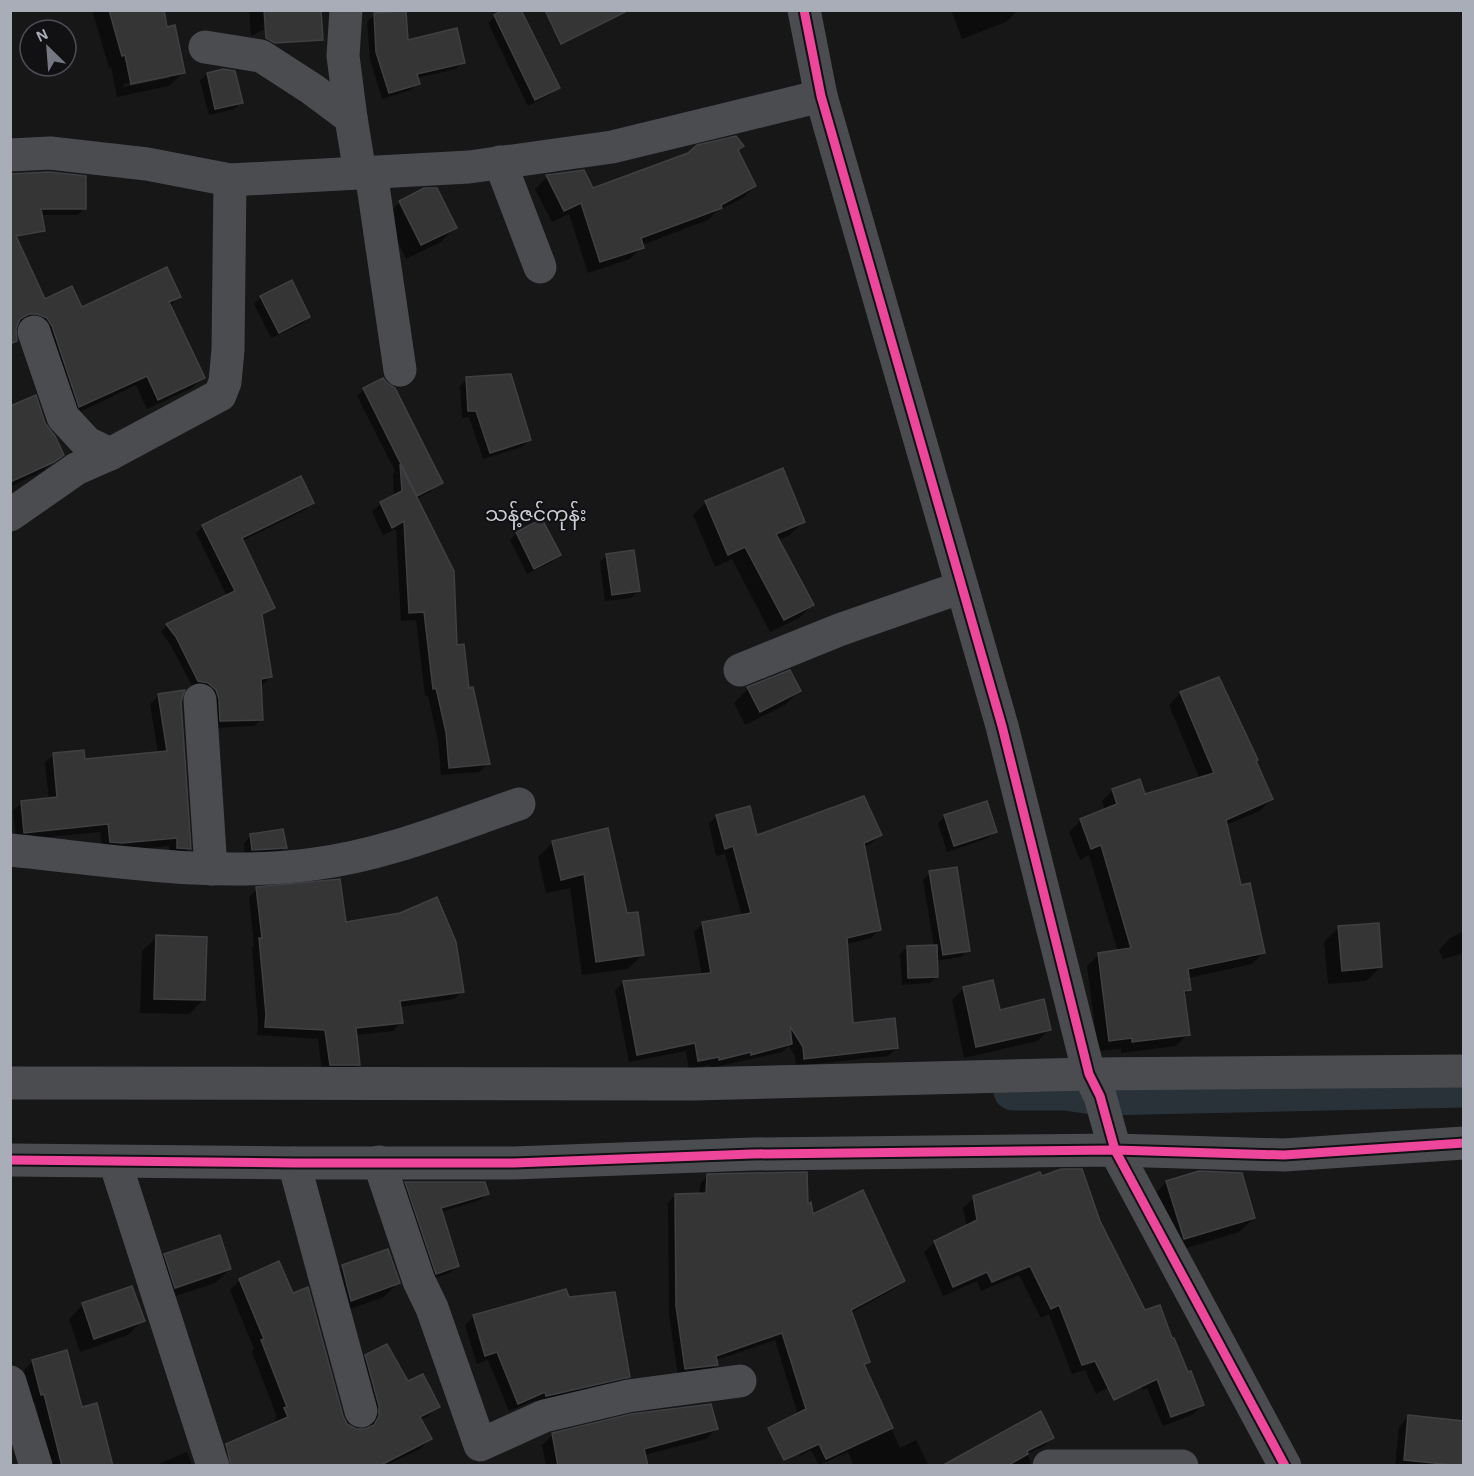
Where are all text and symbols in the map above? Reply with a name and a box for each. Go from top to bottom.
north arrow [18,18,78,78]
text: N [34,26,51,45]
district label: သန့်ဇင်ကုန်း [485,500,587,531]

